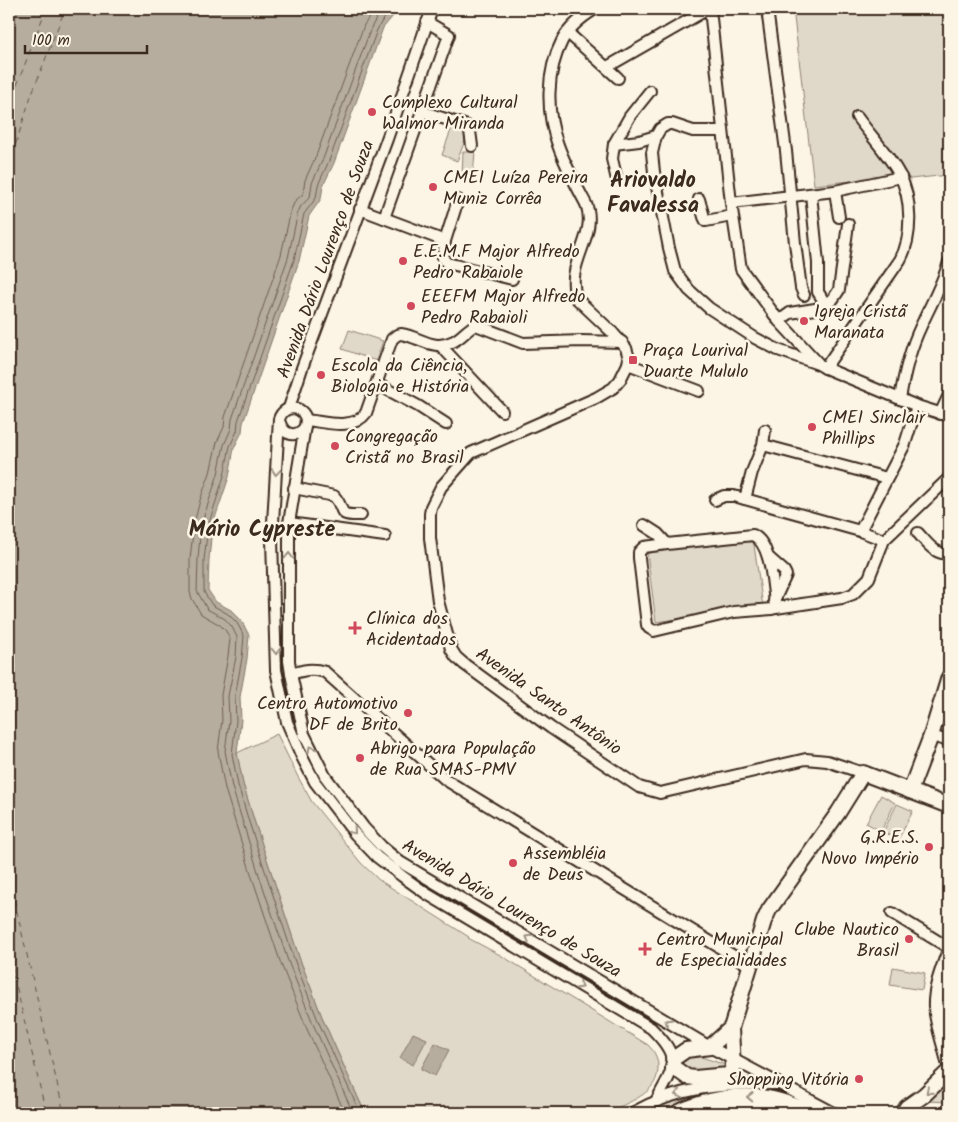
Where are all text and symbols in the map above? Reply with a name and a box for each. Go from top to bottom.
scale bar [25,22,148,54]
text: 100 m [32,29,70,53]
place label: Complexo Cultural Walmor Miranda [382,89,518,139]
marker: Complexo Cultural Walmor Miranda [366,106,378,118]
street label: Avenida Dário Lourenço de Souza [270,136,383,383]
place label: CMEI Luíza Pereira Muniz Corrêa [443,164,588,214]
district label: Ariovaldo Favalessa [607,164,699,224]
marker: CMEI Luíza Pereira Muniz Corrêa [427,181,439,193]
place label: E.E.M.F Major Alfredo Pedro Rabaiole [413,238,580,288]
marker: E.E.M.F Major Alfredo Pedro Rabaiole [397,255,409,267]
place label: EEEFM Major Alfredo Pedro Rabaioli [421,283,585,333]
place label: Igreja Cristã Maranata [814,298,908,348]
marker: EEEFM Major Alfredo Pedro Rabaioli [405,300,417,312]
marker: Igreja Cristã Maranata [798,315,810,327]
place label: Praça Lourival Duarte Mululo [643,337,749,387]
place label: Escola da Ciência, Biologia e História [331,352,469,402]
marker: Praça Lourival Duarte Mululo [627,354,639,366]
marker: Escola da Ciência, Biologia e História [315,369,327,381]
place label: CMEI Sinclair Phillips [822,404,926,454]
marker: CMEI Sinclair Phillips [806,421,818,433]
place label: Congregação Cristã no Brasil [345,423,464,473]
marker: Congregação Cristã no Brasil [329,440,341,452]
one-way arrow [270,468,281,476]
district label: Mário Cypreste [189,513,336,548]
one-way arrow [284,552,294,560]
place label: Clínica dos Acidentados [366,605,456,655]
marker: Clínica dos Acidentados [348,621,362,635]
street label: Avenida Santo Antônio [469,641,627,764]
one-way arrow [271,647,281,655]
place label: Centro Automotivo DF de Brito [257,690,398,740]
marker: Centro Automotivo DF de Brito [402,707,414,719]
place label: Abrigo para População de Rua SMAS-PMV [370,735,536,785]
one-way arrow [307,745,317,754]
marker: Abrigo para População de Rua SMAS-PMV [354,752,366,764]
place label: G.R.E.S. Novo Império [821,824,919,874]
one-way arrow [347,826,356,835]
street label: Avenida Dário Lourenço de Souza [396,832,627,987]
place label: Assembléia de Deus [523,840,606,890]
marker: G.R.E.S. Novo Império [923,841,935,853]
marker: Assembléia de Deus [507,857,519,869]
place label: Clube Nautico Brasil [794,916,900,966]
place label: Centro Municipal de Especialidades [656,926,787,976]
marker: Clube Nautico Brasil [903,933,915,945]
one-way arrow [526,934,535,944]
marker: Centro Municipal de Especialidades [638,942,652,956]
one-way arrow [574,979,583,989]
one-way arrow [665,1018,674,1028]
place label: Shopping Vitória [727,1066,849,1095]
marker: Shopping Vitória [853,1073,865,1085]
one-way arrow [926,1085,935,1093]
one-way arrow [674,1089,682,1099]
one-way arrow [746,1092,754,1103]

